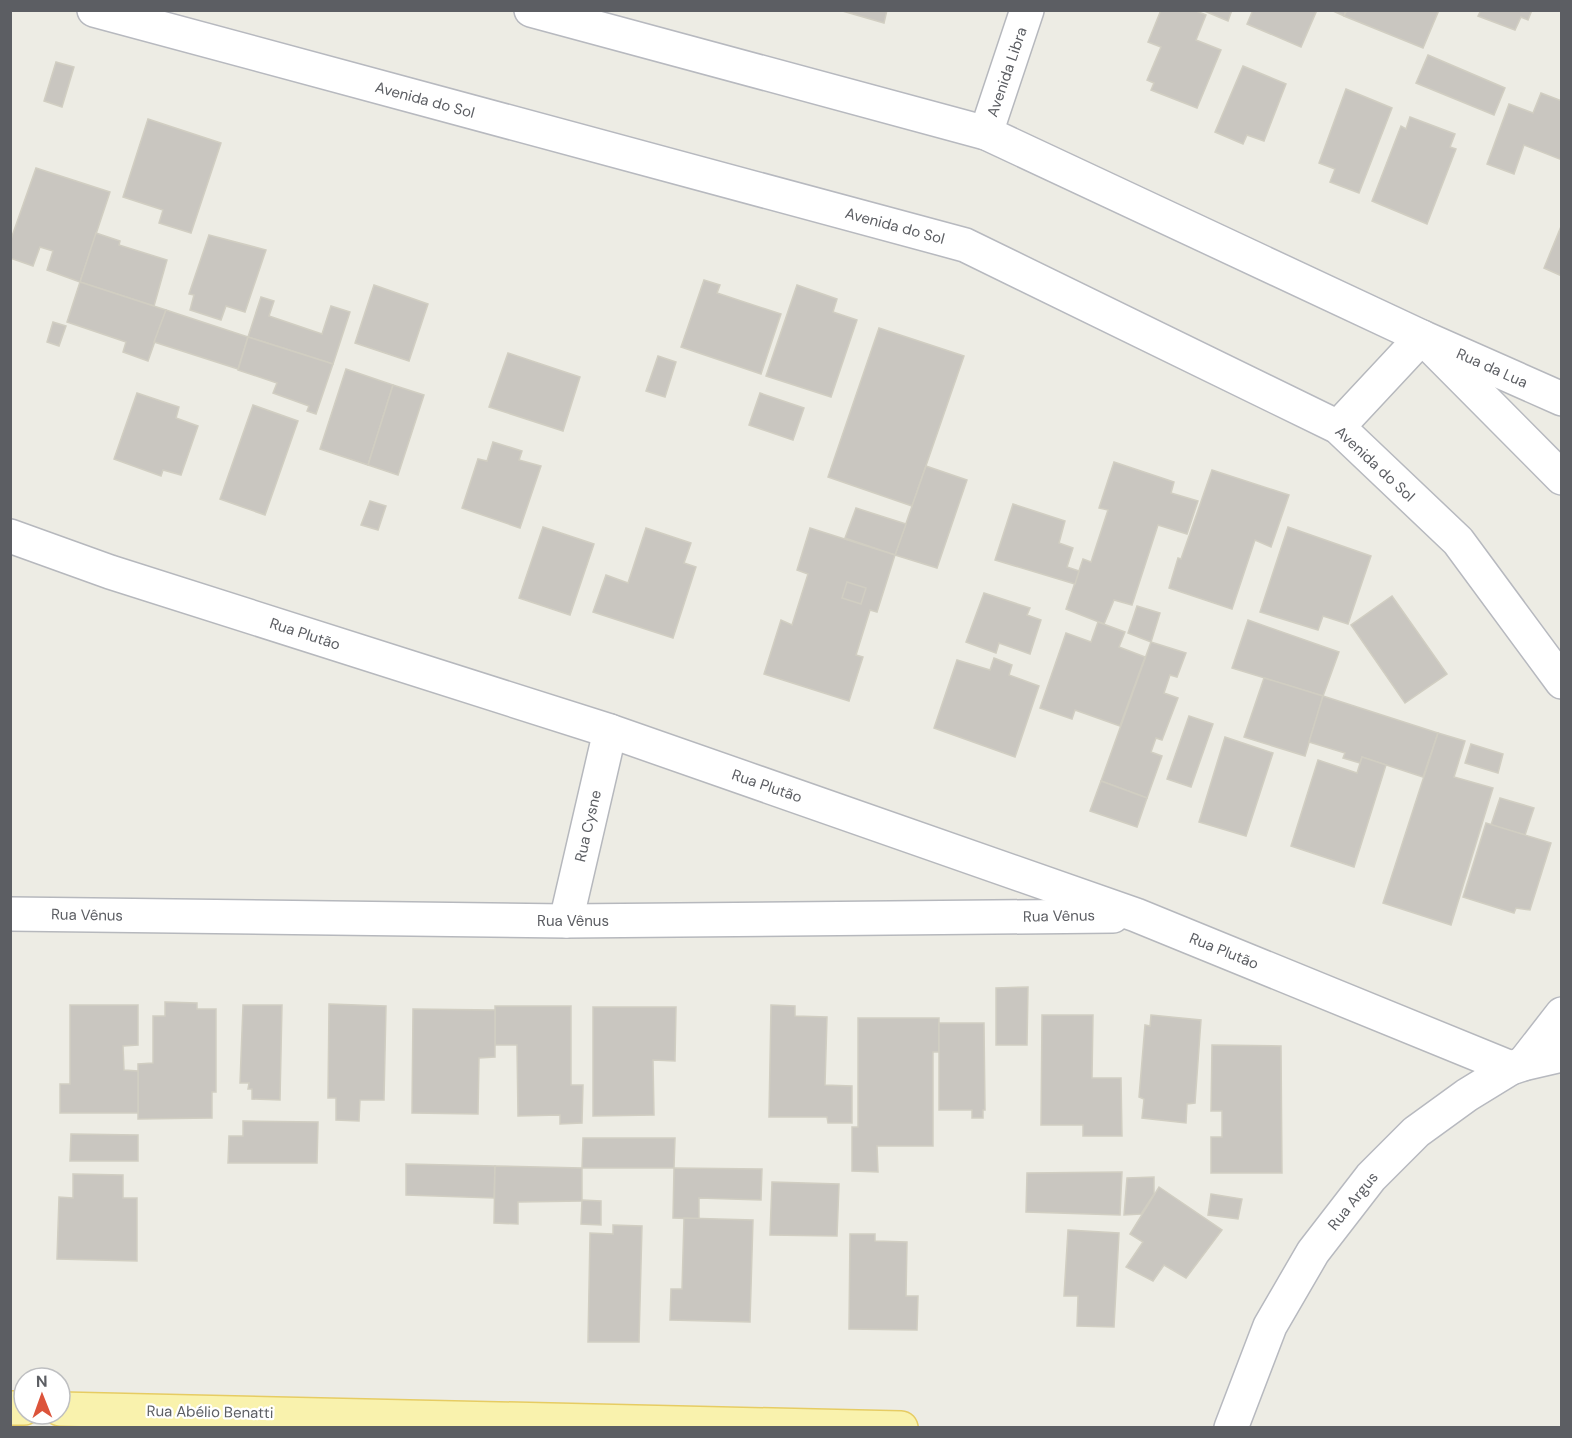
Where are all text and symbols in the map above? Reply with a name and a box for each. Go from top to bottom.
street label: Avenida Libra [982,24,1032,120]
street label: Avenida do Sol [373,77,477,123]
street label: Avenida do Sol [843,203,947,249]
street label: Rua da Lua [1453,343,1531,393]
street label: Avenida do Sol [1331,422,1419,506]
street label: Rua Plutão [267,613,343,655]
street label: Rua Plutão [729,765,805,807]
street label: Rua Cysne [570,788,606,864]
street label: Rua Vênus [51,904,123,926]
street label: Rua Vênus [1023,905,1095,927]
street label: Rua Vênus [537,911,609,931]
street label: Rua Plutão [1186,928,1262,974]
street label: Rua Argus [1323,1168,1383,1234]
north arrow [12,1366,72,1426]
text: N [36,1371,48,1392]
street label: Rua Abélio Benatti [146,1401,274,1423]

